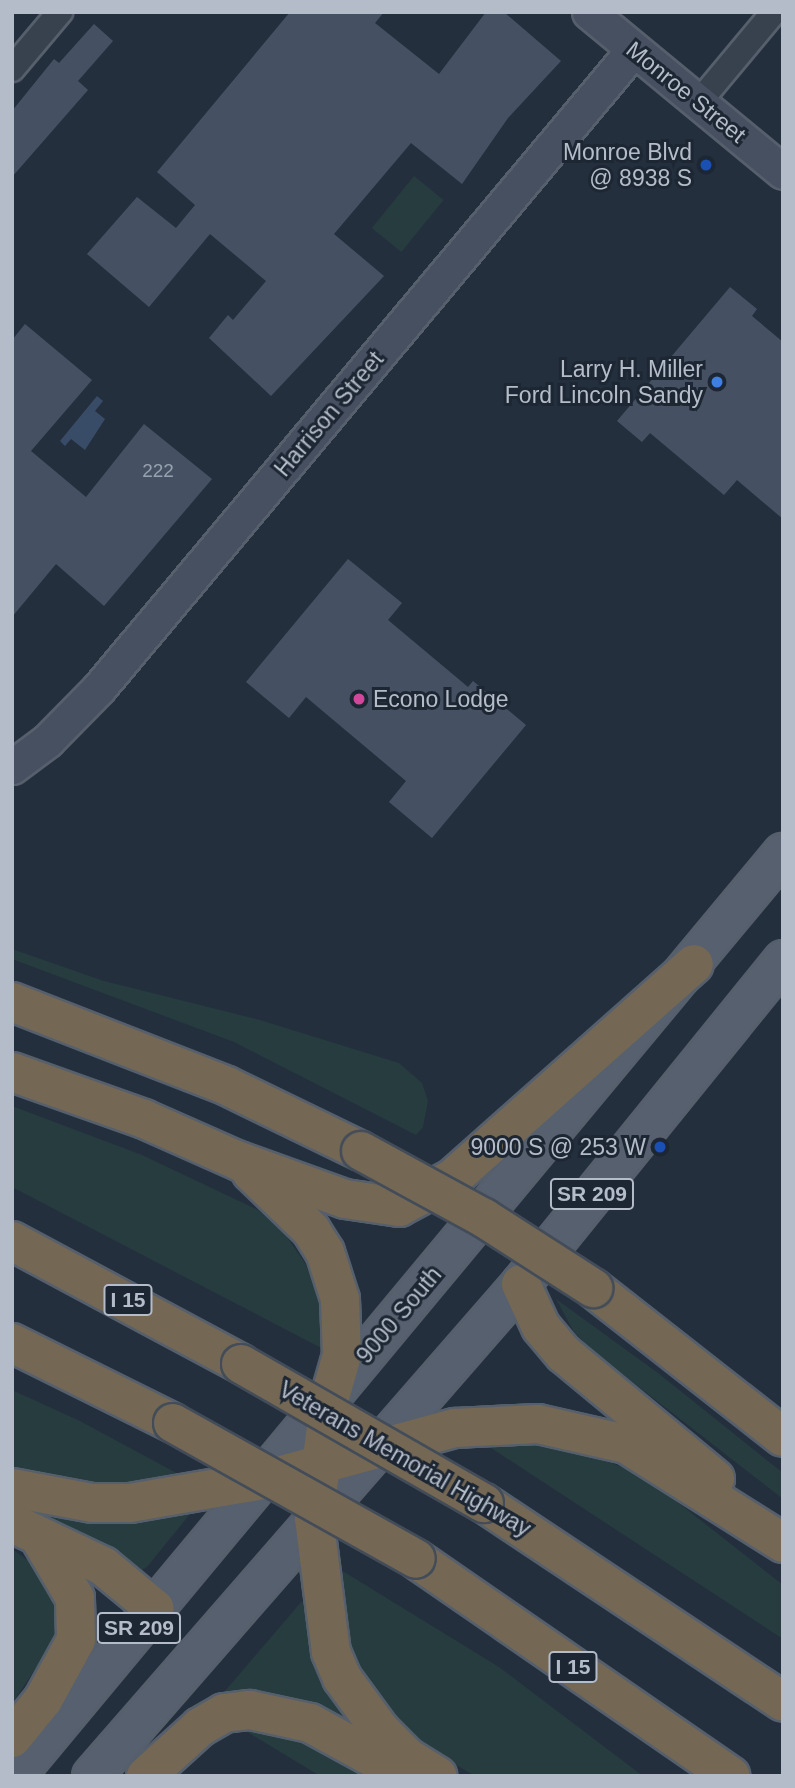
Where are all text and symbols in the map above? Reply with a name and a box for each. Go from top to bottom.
street label: Monroe Street [621,35,751,149]
place label: Monroe Blvd @ 8938 S [563,138,692,192]
marker: Monroe Blvd @ 8938 S [698,157,714,173]
street label: Harrison Street [269,346,389,482]
place label: Larry H. Miller Ford Lincoln Sandy [505,355,703,409]
marker: Larry H. Miller Ford Lincoln Sandy [709,374,725,390]
house number: 222 [142,460,174,482]
place label: Econo Lodge [373,685,509,713]
marker: Econo Lodge [351,691,367,707]
place label: 9000 S @ 253 W [471,1133,646,1161]
marker: 9000 S @ 253 W [652,1139,668,1155]
road number: SR 209 [548,1176,636,1212]
street label: 9000 South [351,1261,447,1369]
road number: I 15 [102,1282,154,1318]
street label: Veterans Memorial Highway [274,1375,536,1543]
road number: SR 209 [95,1610,183,1646]
road number: I 15 [547,1650,599,1684]

